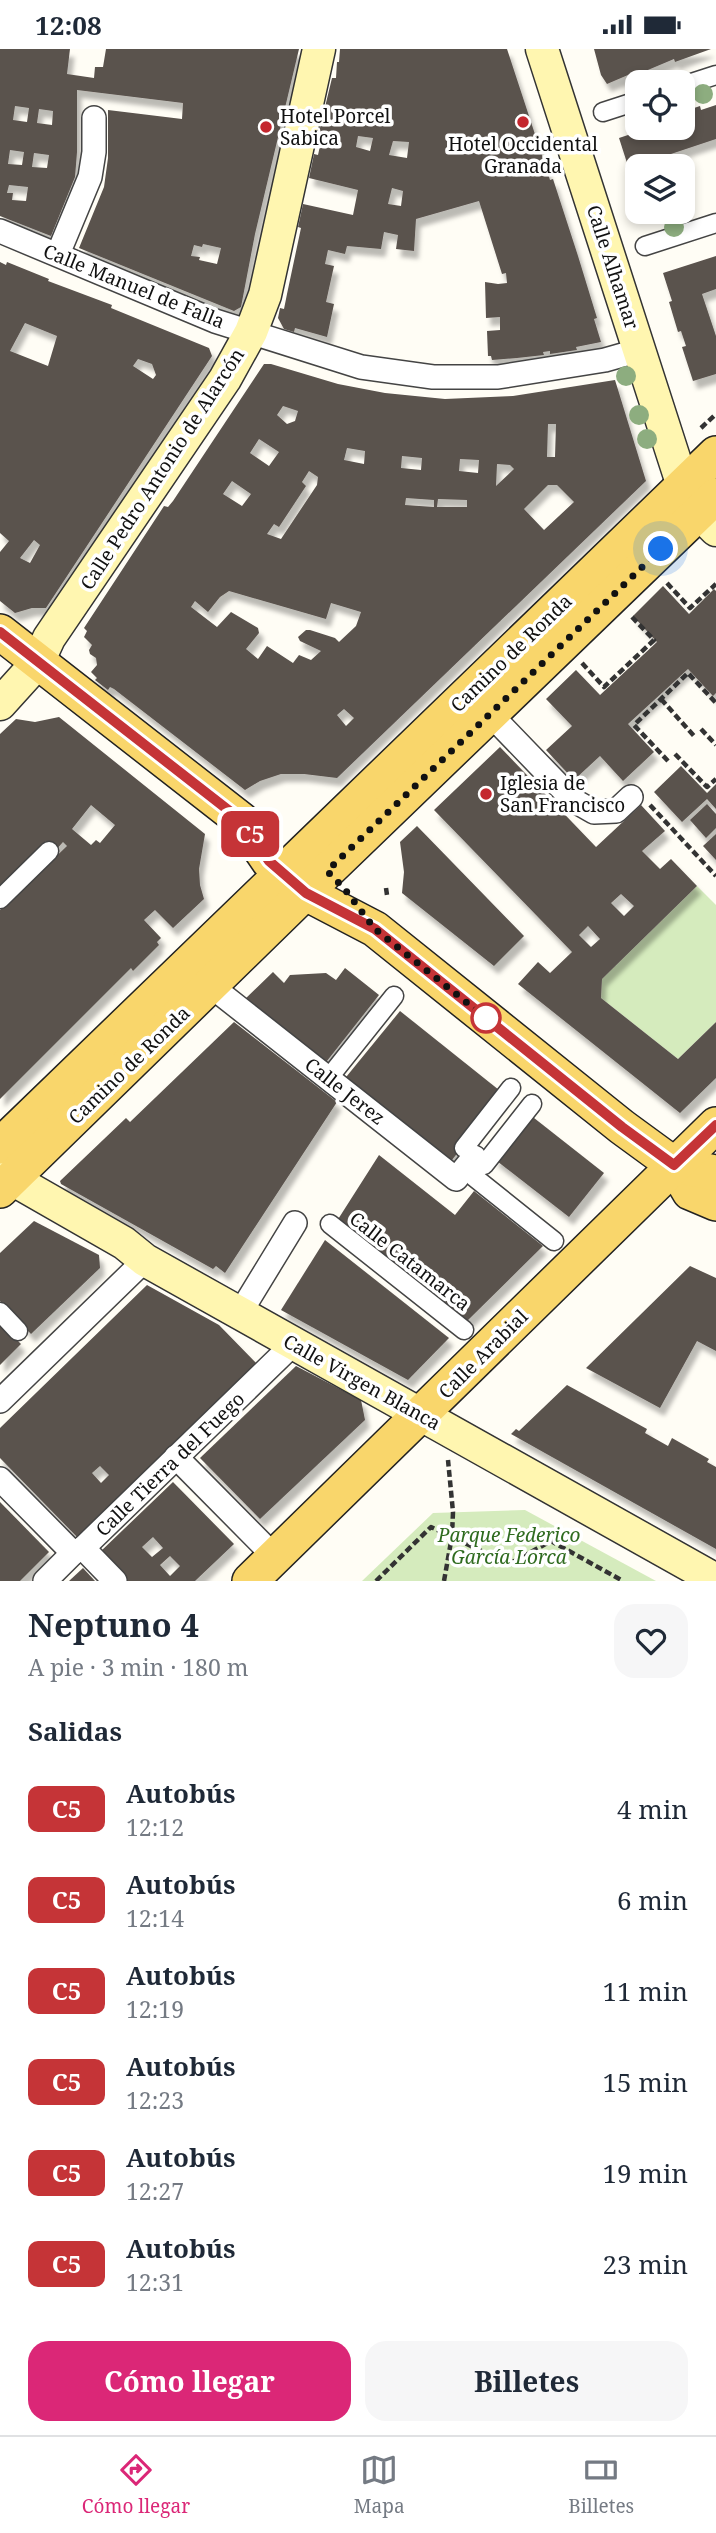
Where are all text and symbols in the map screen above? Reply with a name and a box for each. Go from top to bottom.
text: 12:08 [35,7,102,43]
map controls [625,70,695,224]
button: locate [625,70,695,140]
place label: Hotel Porcel Sabica [280,103,391,151]
marker: Hotel Occidental Granada [515,114,531,130]
marker: Hotel Porcel Sabica [258,119,274,135]
place label: Hotel Occidental Granada [448,131,598,179]
button: layers [625,154,695,224]
street label: Calle Alhamar [581,202,645,332]
street label: Calle Manuel de Falla [39,238,229,334]
street label: Calle Pedro Antonio de Alarcón [74,343,250,595]
your location [643,531,678,566]
street label: Camino de Ronda [445,588,577,718]
place label: Iglesia de San Francisco [500,770,625,818]
marker: Iglesia de San Francisco [478,786,494,802]
line badge: C5 [218,811,282,857]
text: C5 [235,817,265,850]
street label: Camino de Ronda [63,1000,195,1130]
unlabelled marker [471,1003,501,1033]
street label: Calle Jerez [300,1052,390,1130]
street label: Calle Catamarca [344,1206,476,1316]
street label: Calle Arabial [433,1304,533,1404]
street label: Calle Virgen Blanca [279,1328,445,1436]
street label: Calle Tierra del Fuego [90,1386,250,1542]
park label: Parque Federico García Lorca [437,1522,580,1570]
text: Neptuno 4 [28,1602,199,1647]
button: heart [614,1604,688,1678]
text: A pie · 3 min · 180 m [28,1651,248,1683]
text: Salidas [28,1713,122,1749]
text: Autobús [126,1775,236,1811]
text: 4 min [617,1791,688,1827]
text: C5 [52,1792,81,1825]
text: 12:12 [126,1811,184,1843]
text: Autobús [126,1866,236,1902]
text: 6 min [617,1882,688,1918]
text: C5 [52,1883,81,1916]
text: 12:14 [126,1902,184,1934]
text: Autobús [126,1957,236,1993]
text: 11 min [603,1973,688,2009]
text: C5 [52,1974,81,2007]
text: 12:19 [126,1993,184,2025]
text: Autobús [126,2048,236,2084]
text: 15 min [603,2064,688,2100]
text: C5 [52,2065,81,2098]
text: 12:23 [126,2084,184,2116]
text: Autobús [126,2139,236,2175]
text: 19 min [603,2155,688,2191]
text: C5 [52,2156,81,2189]
text: 12:27 [126,2175,184,2207]
text: Autobús [126,2230,236,2266]
text: 23 min [603,2246,688,2282]
text: C5 [52,2247,81,2280]
text: 12:31 [126,2266,184,2298]
button: Cómo llegar [28,2341,351,2421]
button: Billetes [365,2341,688,2421]
tab: Cómo llegar [82,2451,190,2519]
tab: Mapa [354,2451,405,2519]
tab: Billetes [568,2451,634,2519]

